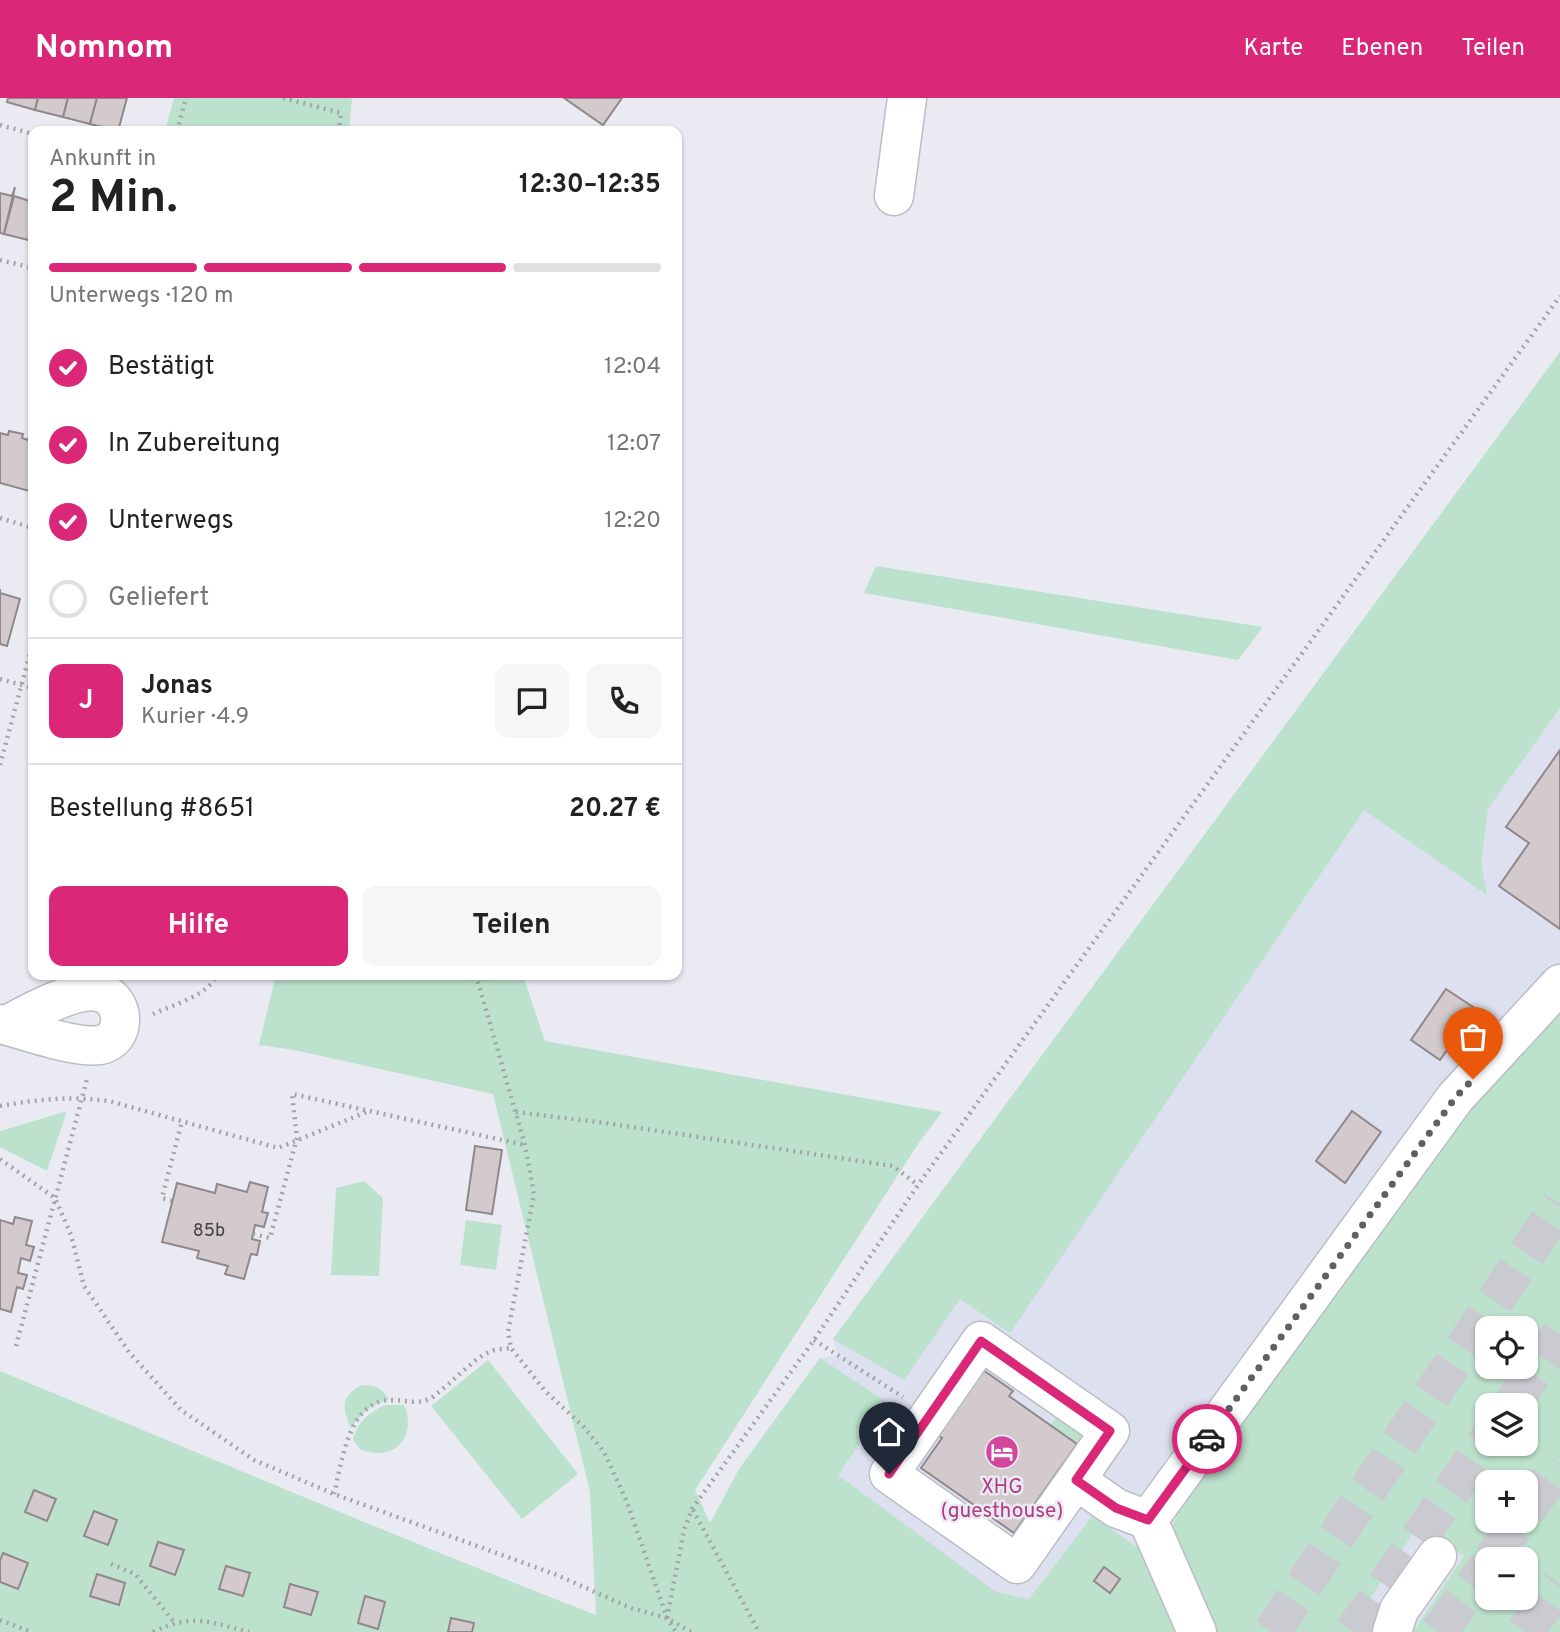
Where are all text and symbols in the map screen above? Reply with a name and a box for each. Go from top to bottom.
text: Nomnom [35,28,173,70]
text: Karte [1243,34,1303,64]
text: Ebenen [1341,34,1423,64]
text: Teilen [1461,34,1525,64]
text: Ankunft in [49,145,156,174]
text: 12:30–12:35 [519,169,661,202]
text: 2 Min. [49,170,178,229]
text: Unterwegs · 120 m [49,282,233,311]
icon: check [49,349,87,387]
text: Bestätigt [108,351,215,384]
text: 12:04 [604,353,661,382]
icon: check [49,426,87,464]
text: In Zubereitung [108,428,280,461]
text: 12:07 [607,430,661,459]
icon: check [49,503,87,541]
text: Unterwegs [108,505,234,538]
text: 12:20 [604,507,661,536]
text: Geliefert [108,582,209,615]
button: chat [495,664,569,738]
button: phone [587,664,661,738]
text: Jonas [141,670,213,703]
text: J [79,685,93,718]
text: Kurier · 4.9 [141,703,249,732]
text: Bestellung #8651 [49,793,255,826]
text: 20.27 € [569,793,661,826]
button: Hilfe [49,886,348,966]
button: Teilen [362,886,661,966]
pin [1443,1007,1503,1079]
icon: bag [1454,1018,1492,1056]
house number: 85b [193,1220,225,1243]
map controls [1475,1316,1538,1610]
button: locate [1475,1316,1538,1379]
button: layers [1475,1393,1538,1456]
pin [859,1402,919,1474]
courier [1172,1404,1242,1474]
icon: home [870,1413,908,1451]
icon: car [1188,1420,1226,1458]
hotel icon: XHG (guesthouse) [983,1433,1021,1471]
button: + [1475,1470,1538,1533]
place label: XHG (guesthouse) [941,1474,1063,1525]
button: − [1475,1547,1538,1610]

